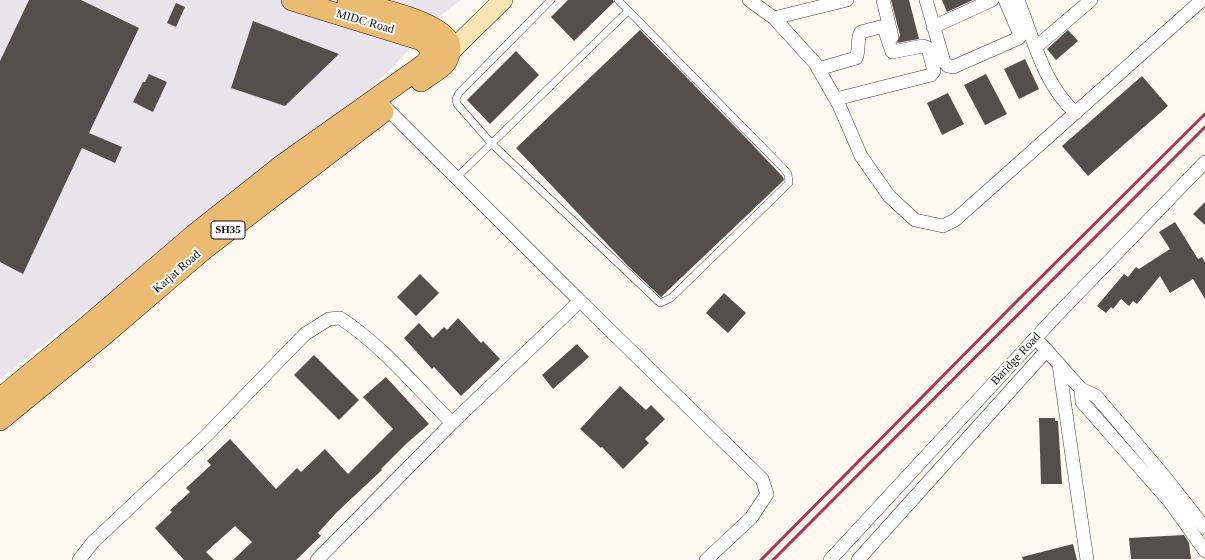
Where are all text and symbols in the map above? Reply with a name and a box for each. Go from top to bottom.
street label: MIDC Road [334,7,396,37]
road number: SH35 [211,221,245,239]
street label: Karjat Road [150,247,204,297]
street label: Baridge Road [988,330,1044,388]

